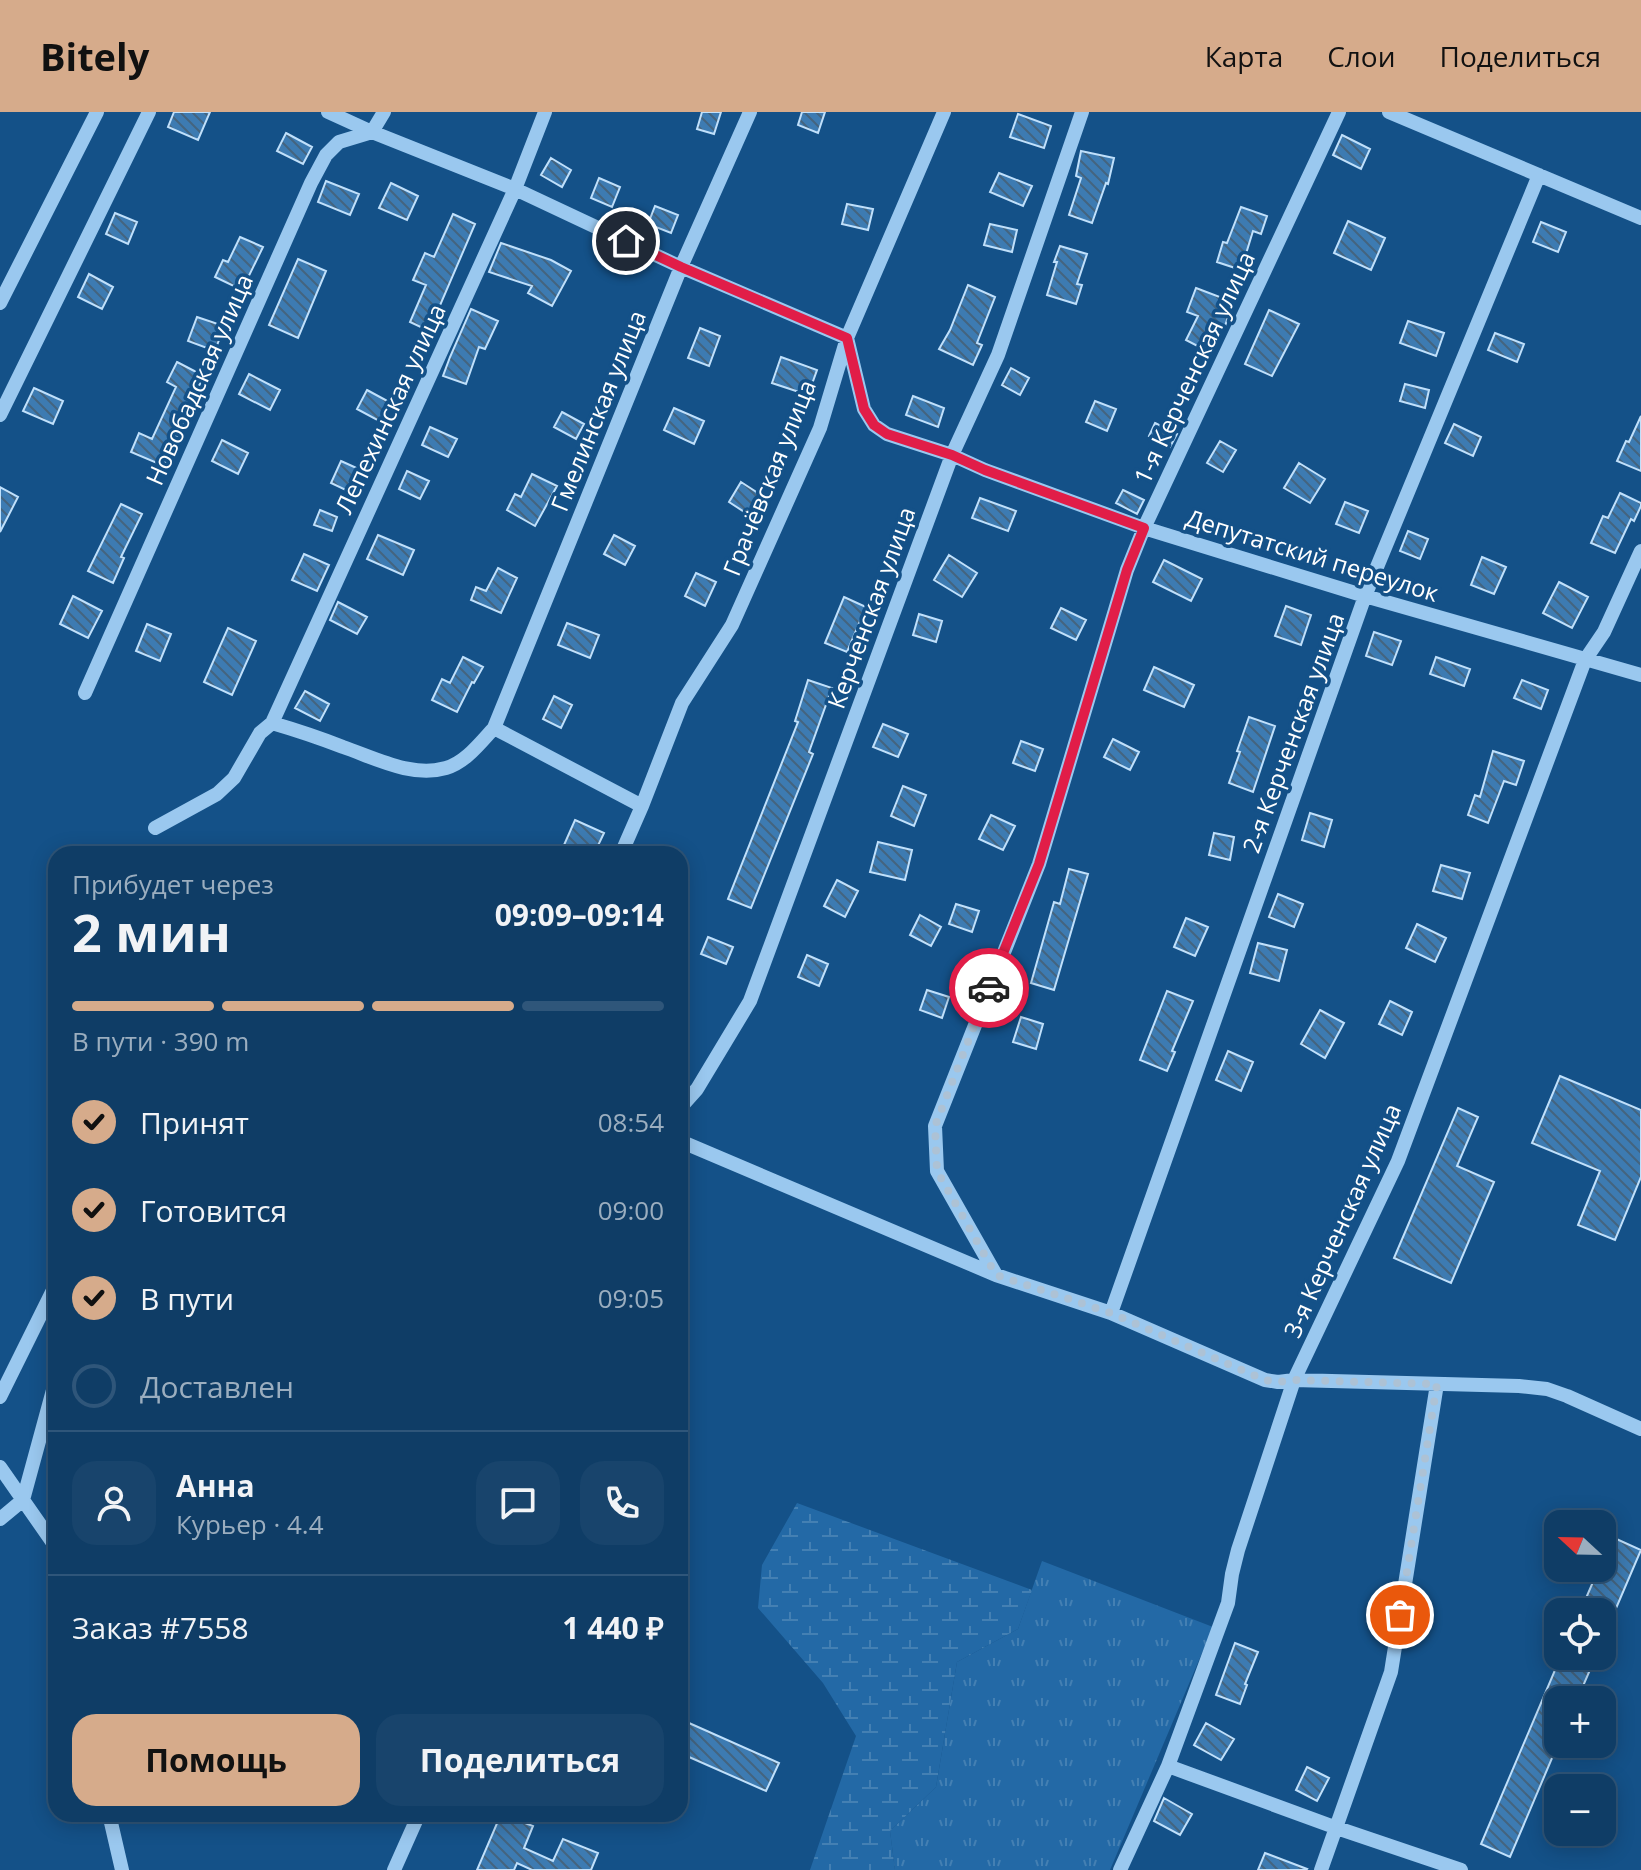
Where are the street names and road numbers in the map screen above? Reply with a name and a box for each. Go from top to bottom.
street label: 1-я Керченская улица [1125,246,1262,489]
street label: Новобадская улица [137,269,260,490]
street label: Лепехинская улица [327,298,453,519]
street label: Гмелинская улица [542,305,653,516]
street label: Грачёвская улица [714,375,823,580]
street label: Депутатский переулок [1182,500,1443,609]
street label: Керченская улица [819,502,922,713]
street label: 2-я Керченская улица [1234,608,1351,857]
street label: 3-я Керченская улица [1275,1098,1408,1343]

